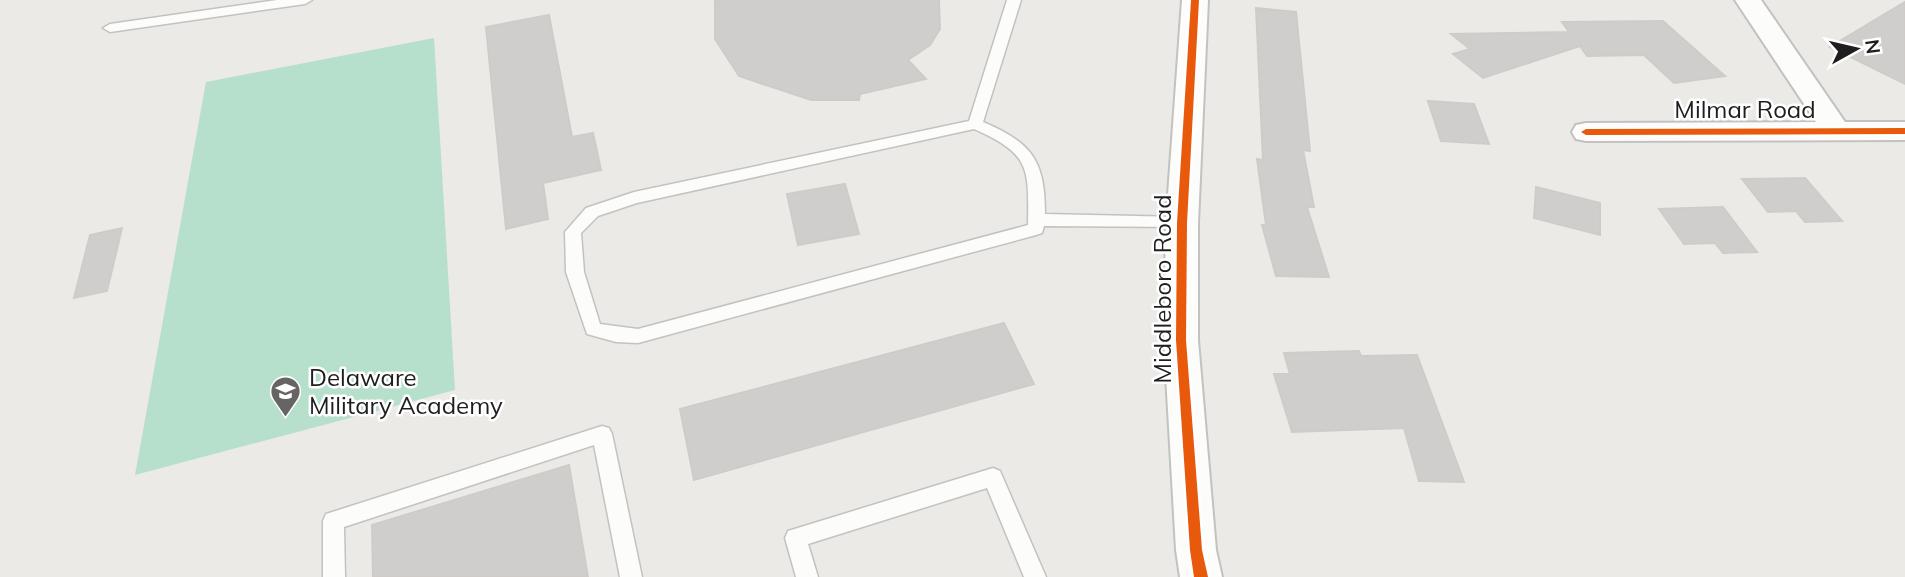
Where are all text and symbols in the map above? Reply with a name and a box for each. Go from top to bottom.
north arrow [1821,14,1891,84]
text: N [1860,38,1886,55]
street label: Milmar Road [1674,94,1816,124]
street label: Middleboro Road [1147,194,1177,384]
place label: Delaware Military Academy [309,362,503,420]
school or university icon: Delaware Military Academy [269,375,303,419]

